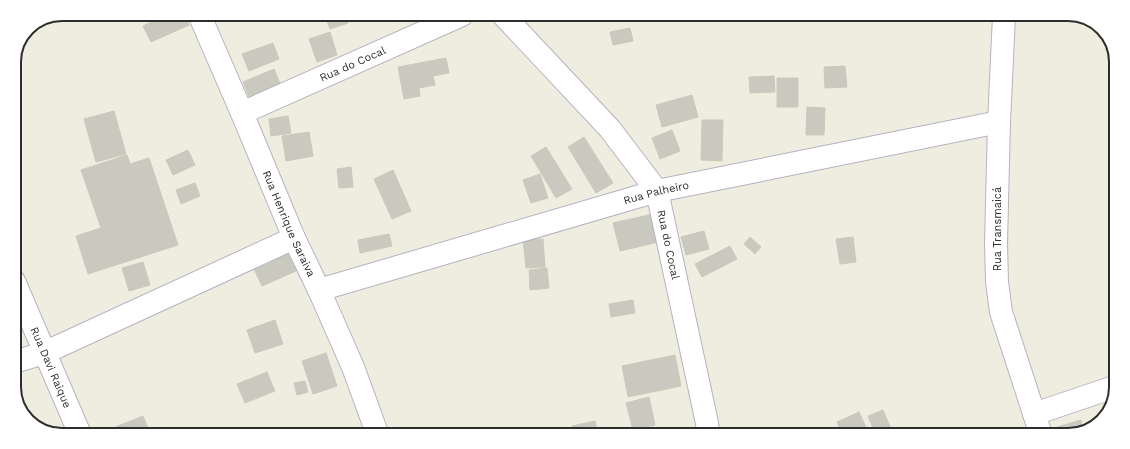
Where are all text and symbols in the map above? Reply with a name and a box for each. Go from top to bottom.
street label: Rua do Cocal [317,43,388,84]
street label: Rua Henrique Saraiva [260,168,318,279]
street label: Rua Palheiro [622,178,690,207]
street label: Rua Transmaicá [991,187,1004,271]
street label: Rua do Cocal [655,209,683,281]
street label: Rua Davi Raique [28,325,74,410]

